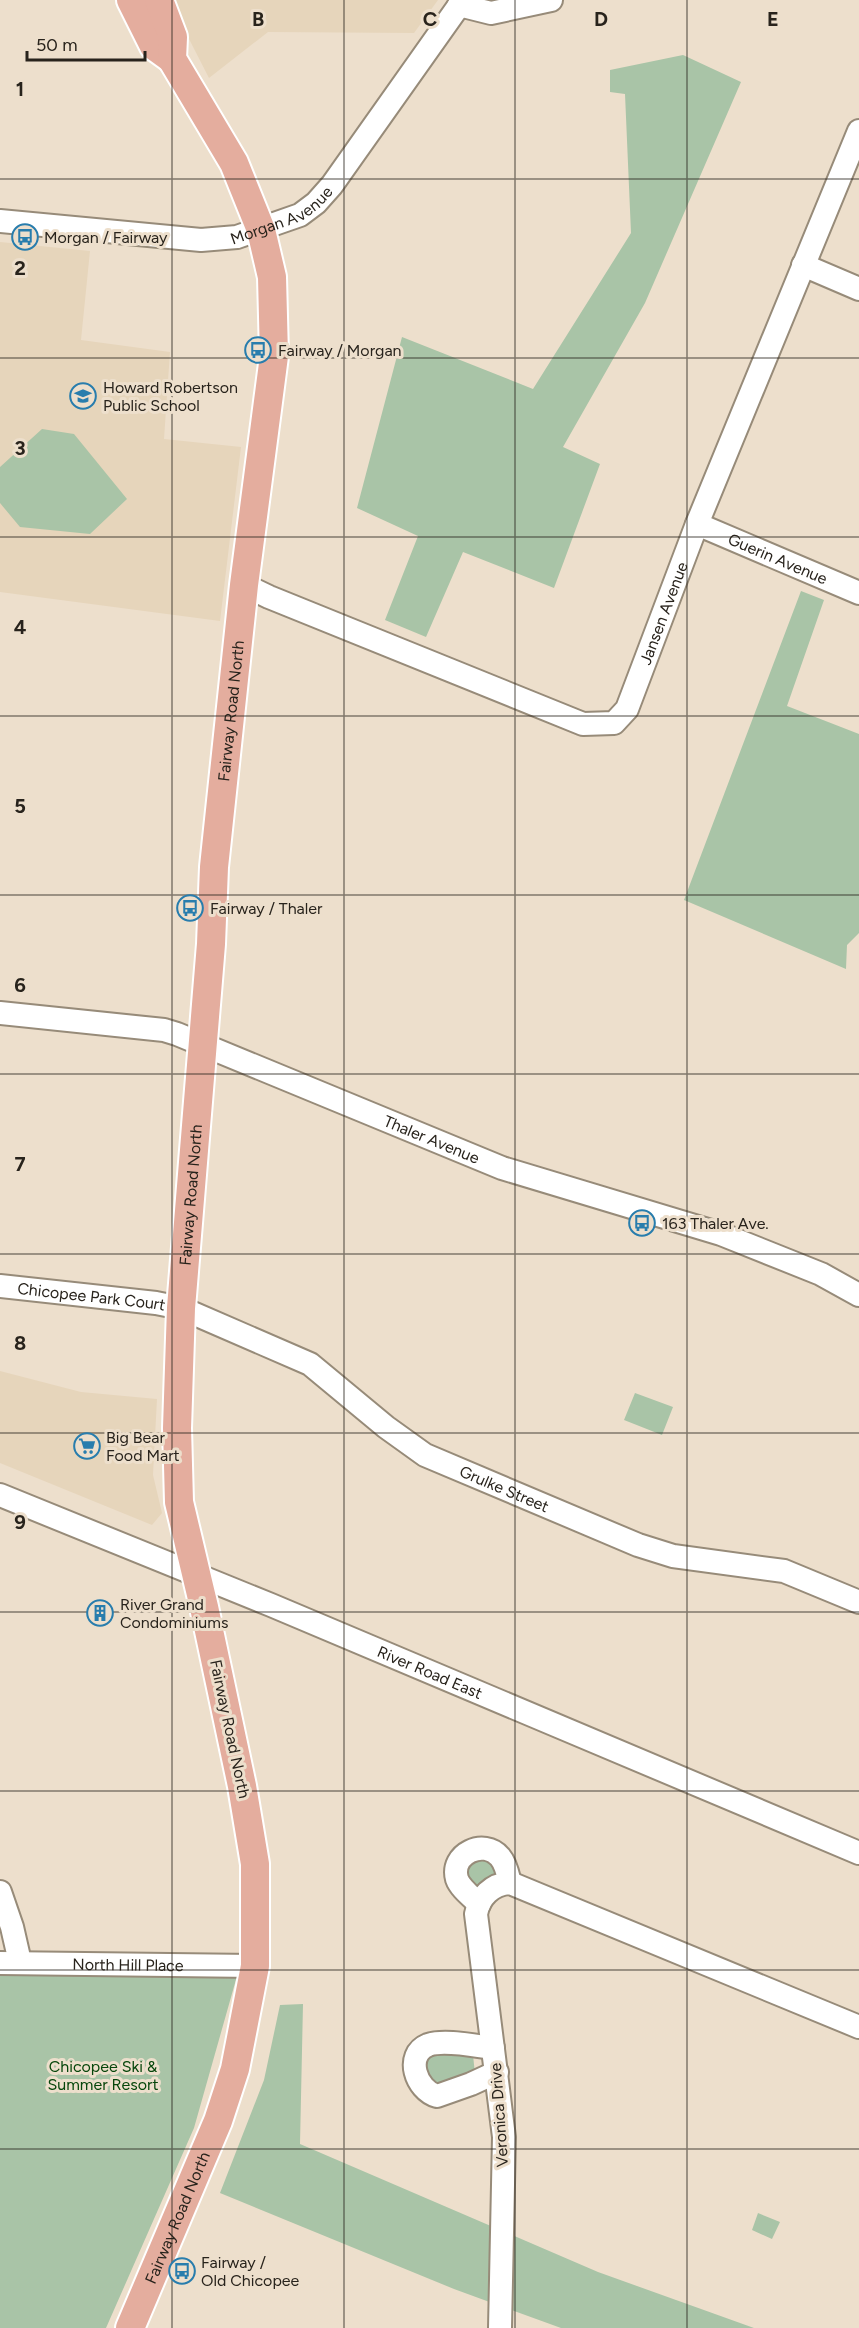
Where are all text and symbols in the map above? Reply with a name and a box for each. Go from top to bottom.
text: B [252,7,264,31]
text: C [423,7,437,31]
text: D [594,7,608,31]
text: E [767,7,779,31]
scale bar [27,24,146,62]
text: 50 m [36,34,78,56]
text: 1 [16,77,24,101]
street label: Morgan Avenue [228,182,336,248]
bus stop icon: Morgan / Fairway [10,222,40,252]
place label: Morgan / Fairway [44,228,168,247]
text: 2 [14,256,26,280]
bus stop icon: Fairway / Morgan [243,335,273,365]
place label: Fairway / Morgan [278,341,402,360]
place label: Howard Robertson Public School [103,378,238,415]
school or university icon: Howard Robertson Public School [68,381,98,411]
text: 3 [14,436,26,460]
street label: Guerin Avenue [725,529,831,588]
street label: Jansen Avenue [635,559,691,667]
text: 4 [14,615,27,639]
street label: Fairway Road North [214,639,248,782]
text: 5 [14,794,26,818]
bus stop icon: Fairway / Thaler [175,893,205,923]
place label: Fairway / Thaler [210,899,323,918]
text: 6 [14,973,26,997]
street label: Thaler Avenue [381,1111,483,1167]
street label: Fairway Road North [175,1124,206,1266]
text: 7 [14,1152,26,1176]
bus stop icon: 163 Thaler Ave. [627,1208,657,1238]
place label: 163 Thaler Ave. [662,1214,769,1233]
street label: Chicopee Park Court [16,1278,167,1314]
text: 8 [14,1331,26,1355]
place label: Big Bear Food Mart [106,1428,180,1465]
supermarket icon: Big Bear Food Mart [72,1431,102,1461]
street label: Grulke Street [457,1461,552,1516]
text: 9 [14,1510,26,1534]
place label: River Grand Condominiums [120,1595,228,1632]
building icon: River Grand Condominiums [85,1598,115,1628]
street label: River Road East [375,1642,485,1703]
street label: Fairway Road North [206,1658,254,1800]
street label: North Hill Place [72,1954,184,1975]
park label: Chicopee Ski & Summer Resort [47,2057,159,2094]
street label: Veronica Drive [486,2062,512,2168]
street label: Fairway Road North [141,2149,213,2286]
place label: Fairway / Old Chicopee [201,2253,300,2290]
bus stop icon: Fairway / Old Chicopee [167,2256,197,2286]

